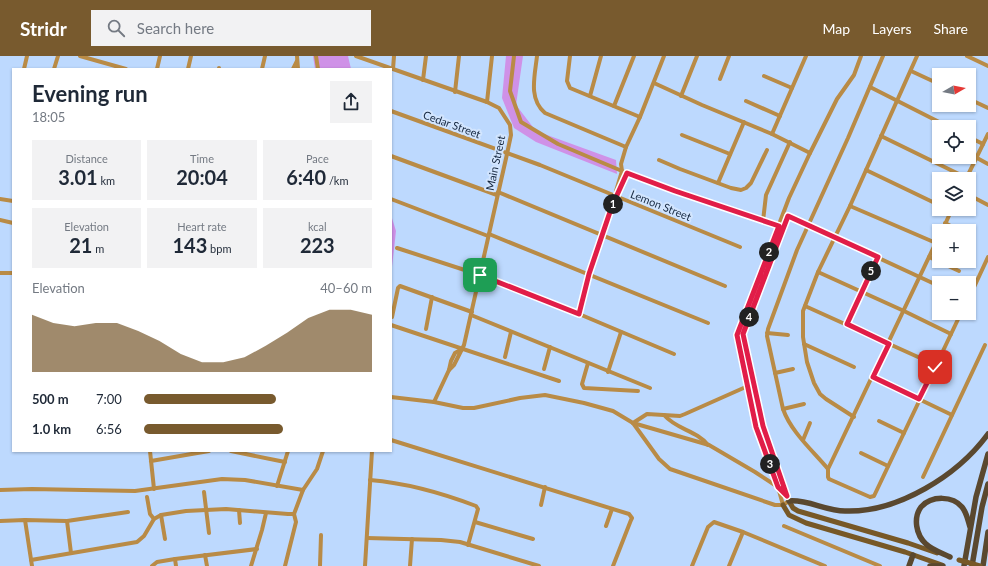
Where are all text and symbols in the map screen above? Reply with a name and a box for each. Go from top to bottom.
search box [91,10,371,46]
text: Stridr [20,17,67,40]
icon: search [105,17,127,39]
text: Search here [137,19,214,37]
text: Map [822,20,850,37]
text: Layers [872,20,912,37]
text: Share [934,20,968,37]
north arrow [932,68,976,112]
map controls [932,68,976,320]
text: Evening run [32,80,148,107]
button: share [330,81,372,123]
street label: Cedar Street [421,108,483,140]
text: 18:05 [32,109,65,125]
button: locate [932,120,976,164]
street label: Main Street [483,134,507,192]
text: Distance [66,152,108,165]
text: Time [190,152,214,165]
text: Pace [306,152,329,165]
text: 3.01 [58,165,98,189]
text: 20:04 [176,165,228,189]
text: 6:40 [286,165,326,189]
button: layers [932,172,976,216]
text: km [98,174,115,187]
text: /km [326,174,349,187]
street label: Lemon Street [629,187,693,223]
pin: 1 [603,194,623,214]
text: 1 [610,197,616,210]
text: Elevation [64,220,109,233]
text: Heart rate [177,220,227,233]
text: kcal [308,220,327,233]
button: + [932,224,976,268]
text: 21 [69,233,92,257]
text: 143 [172,233,207,257]
text: 223 [300,233,335,257]
text: m [92,242,104,255]
text: bpm [207,242,232,255]
pin: 2 [759,242,779,262]
text: 2 [766,245,772,258]
pin [463,258,497,292]
pin: 5 [861,261,881,281]
icon: arrive [469,264,491,286]
text: 5 [868,264,874,277]
button: − [932,276,976,320]
text: Elevation [32,280,85,296]
text: 40–60 m [320,280,372,296]
pin: 4 [739,307,759,327]
text: 4 [746,310,752,323]
pin [918,350,952,384]
icon: check [924,356,946,378]
text: 500 m [32,391,69,407]
text: 7:00 [96,391,122,407]
text: 1.0 km [32,421,71,437]
text: 6:56 [96,421,122,437]
pin: 3 [760,454,780,474]
text: 3 [767,457,773,470]

